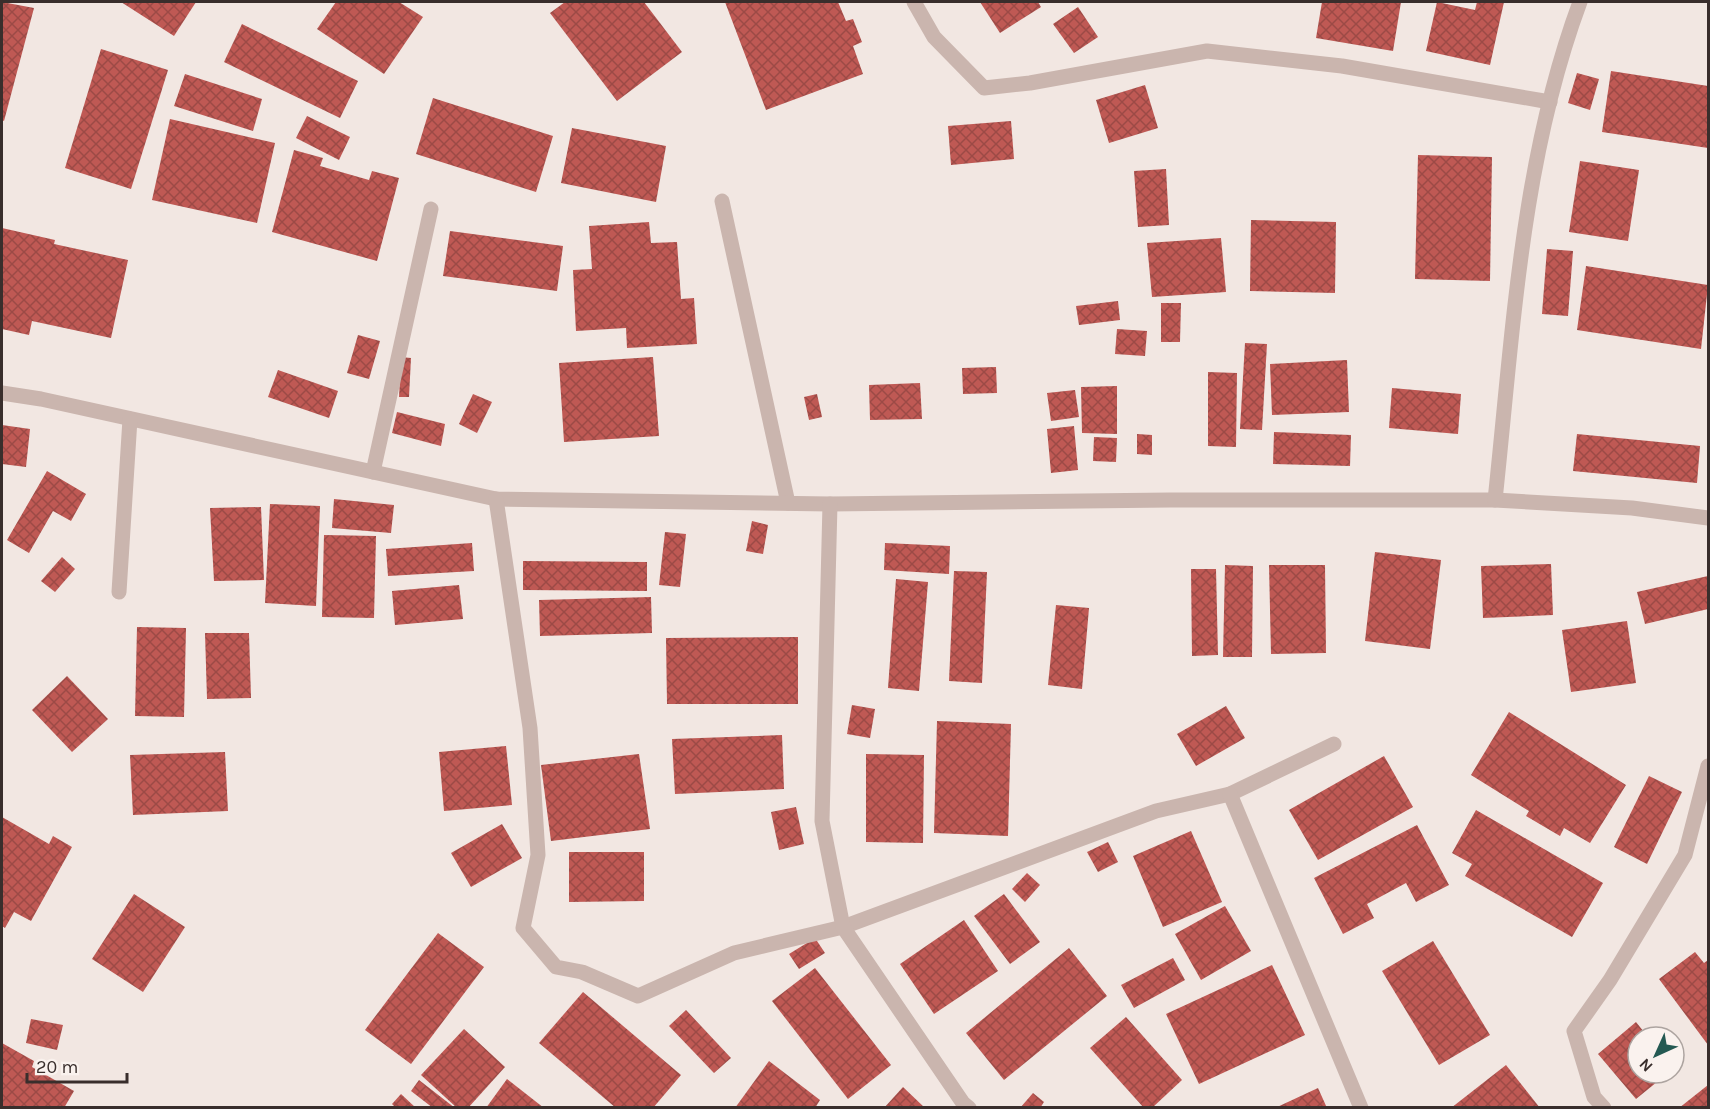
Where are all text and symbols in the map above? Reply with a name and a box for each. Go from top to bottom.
north arrow [1626,1025,1686,1085]
scale bar [27,1046,128,1084]
text: N [1635,1054,1657,1076]
text: 20 m [36,1056,78,1078]

